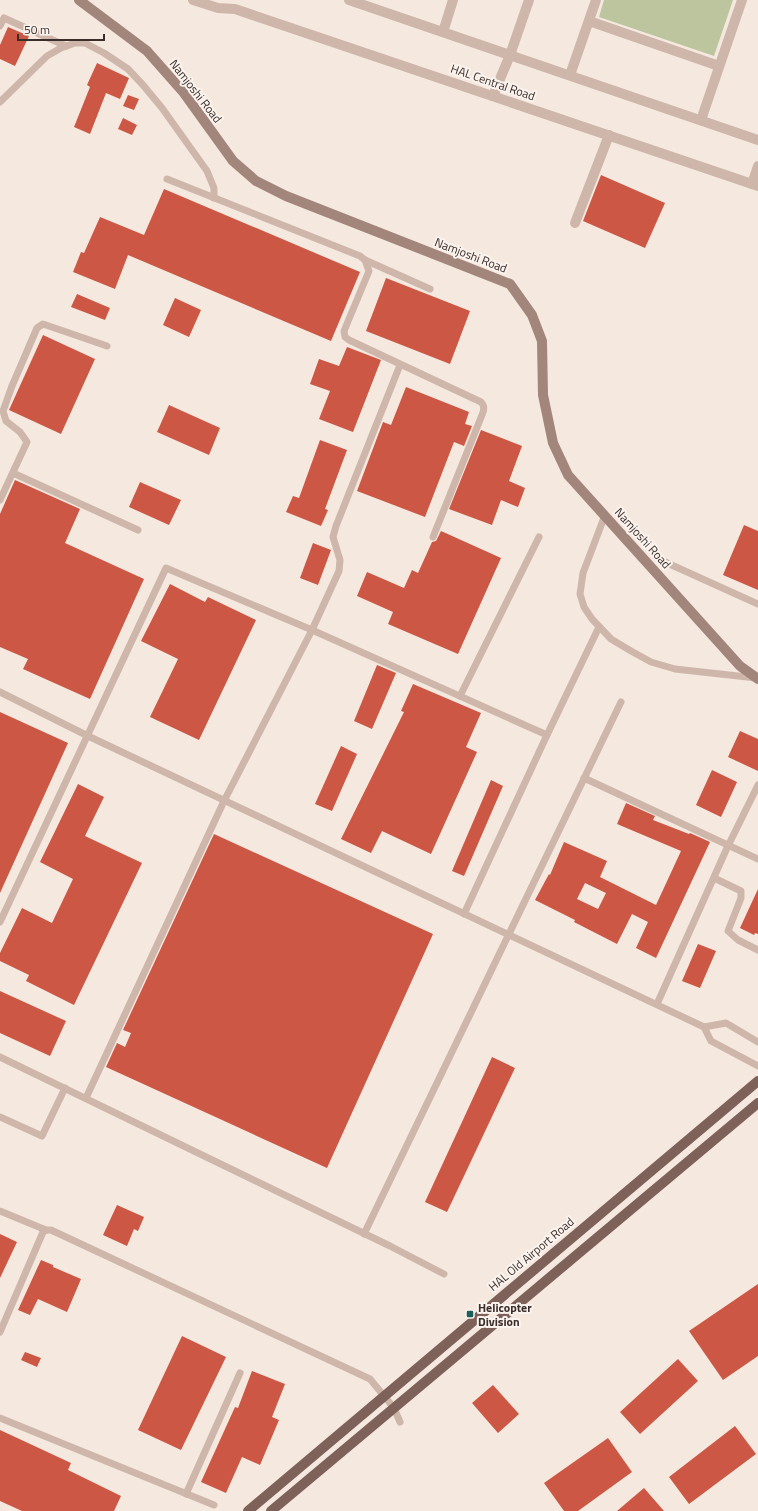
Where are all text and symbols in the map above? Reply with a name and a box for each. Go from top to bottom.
scale bar [18,16,104,42]
text: 50 m [24,20,50,39]
street label: Namjoshi Road [165,55,227,127]
street label: HAL Central Road [448,59,538,105]
street label: Namjoshi Road [432,232,510,278]
street label: Namjoshi Road [610,503,676,573]
street label: HAL Old Airport Road [484,1212,578,1296]
place label: Helicopter Division [478,1298,532,1331]
marker: Helicopter Division [465,1309,475,1319]

